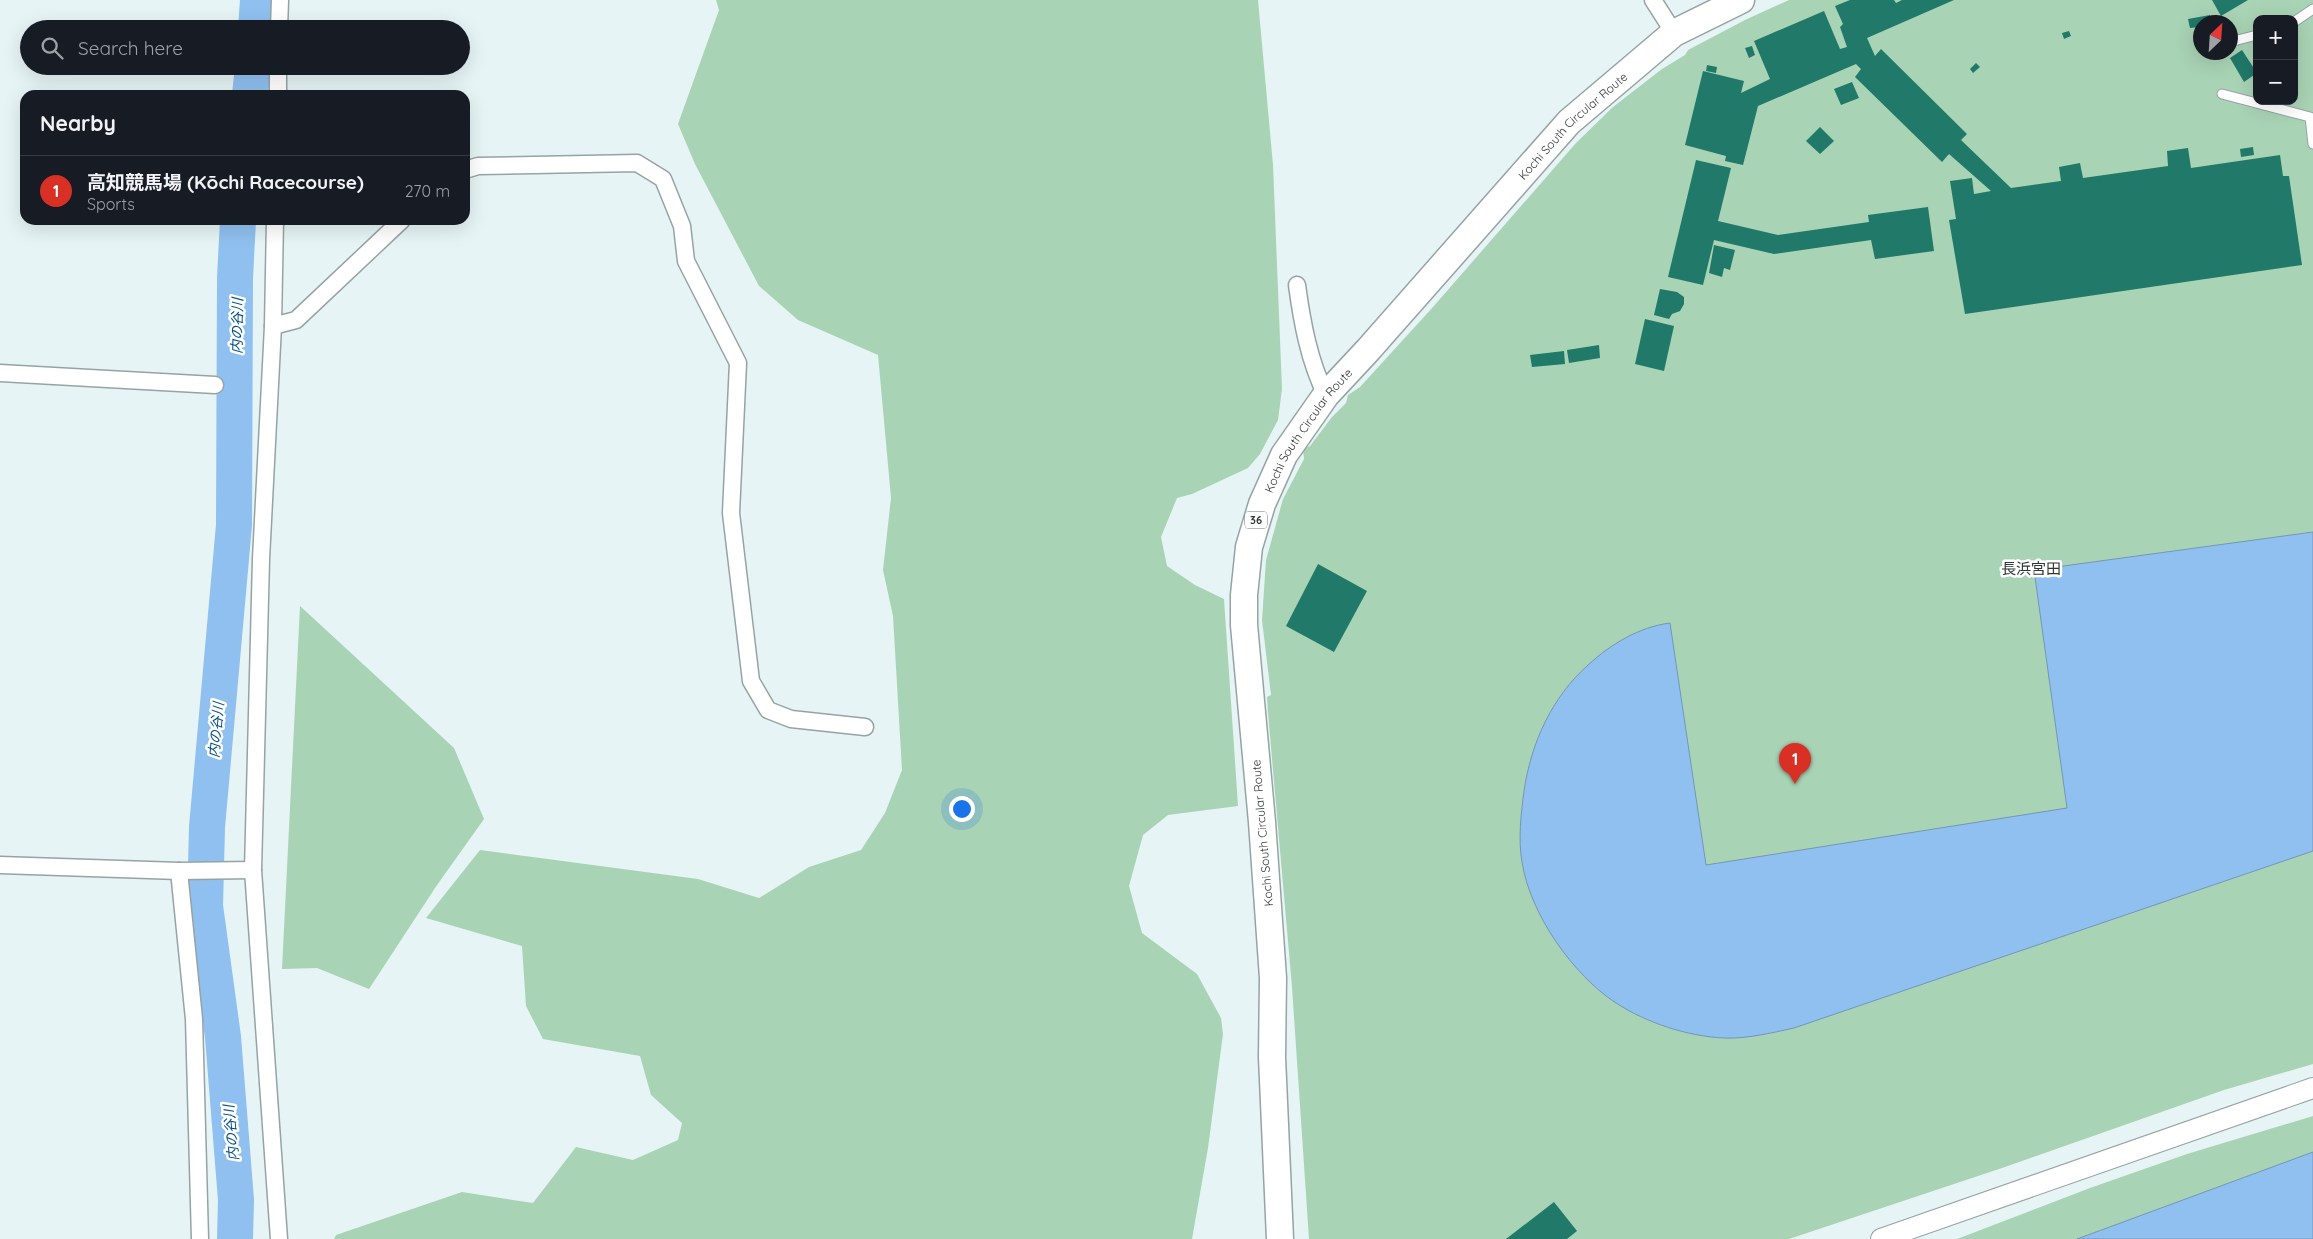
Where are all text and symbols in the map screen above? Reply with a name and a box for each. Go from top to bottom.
north arrow [2193,15,2238,60]
map controls [2253,15,2298,105]
button: + [2253,15,2298,60]
search box [20,20,470,75]
icon: search [38,34,66,62]
text: Search here [78,36,183,60]
button: − [2253,60,2298,105]
street label: Kochi South Circular Route [1515,68,1630,182]
text: Nearby [40,110,116,136]
text: 高知競馬場 (Kōchi Racecourse) [87,170,364,194]
text: 1 [53,181,59,201]
text: 270 m [405,181,450,201]
text: Sports [87,194,135,214]
water label: 内の谷川 [228,296,247,354]
street label: Kochi South Circular Route [1261,365,1355,495]
road number: 36 [1245,512,1267,528]
district label: 長浜宮田 [2001,559,2061,578]
water label: 内の谷川 [205,699,228,759]
pin: 1 [1779,743,1811,784]
street label: Kochi South Circular Route [1248,759,1276,907]
your location [949,796,975,822]
water label: 内の谷川 [219,1102,242,1162]

